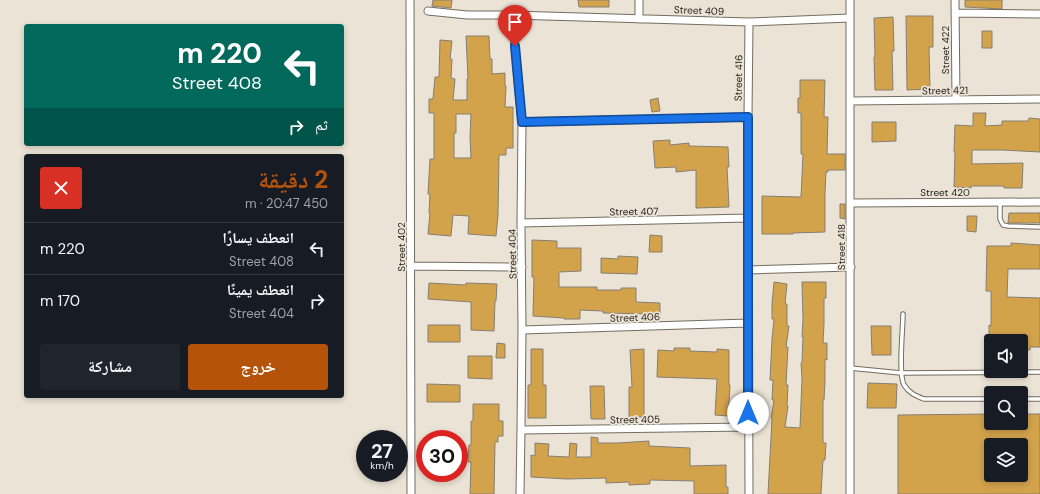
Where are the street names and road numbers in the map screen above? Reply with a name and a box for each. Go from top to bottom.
street label: Street 409 [674,3,724,18]
street label: Street 422 [939,25,952,74]
street label: Street 416 [732,55,745,101]
street label: Street 421 [922,84,968,97]
street label: Street 420 [920,186,970,199]
street label: Street 407 [609,205,659,218]
street label: Street 402 [395,222,408,272]
street label: Street 418 [835,224,848,270]
street label: Street 404 [506,229,519,279]
street label: Street 406 [610,310,660,325]
street label: Street 405 [610,413,660,426]

